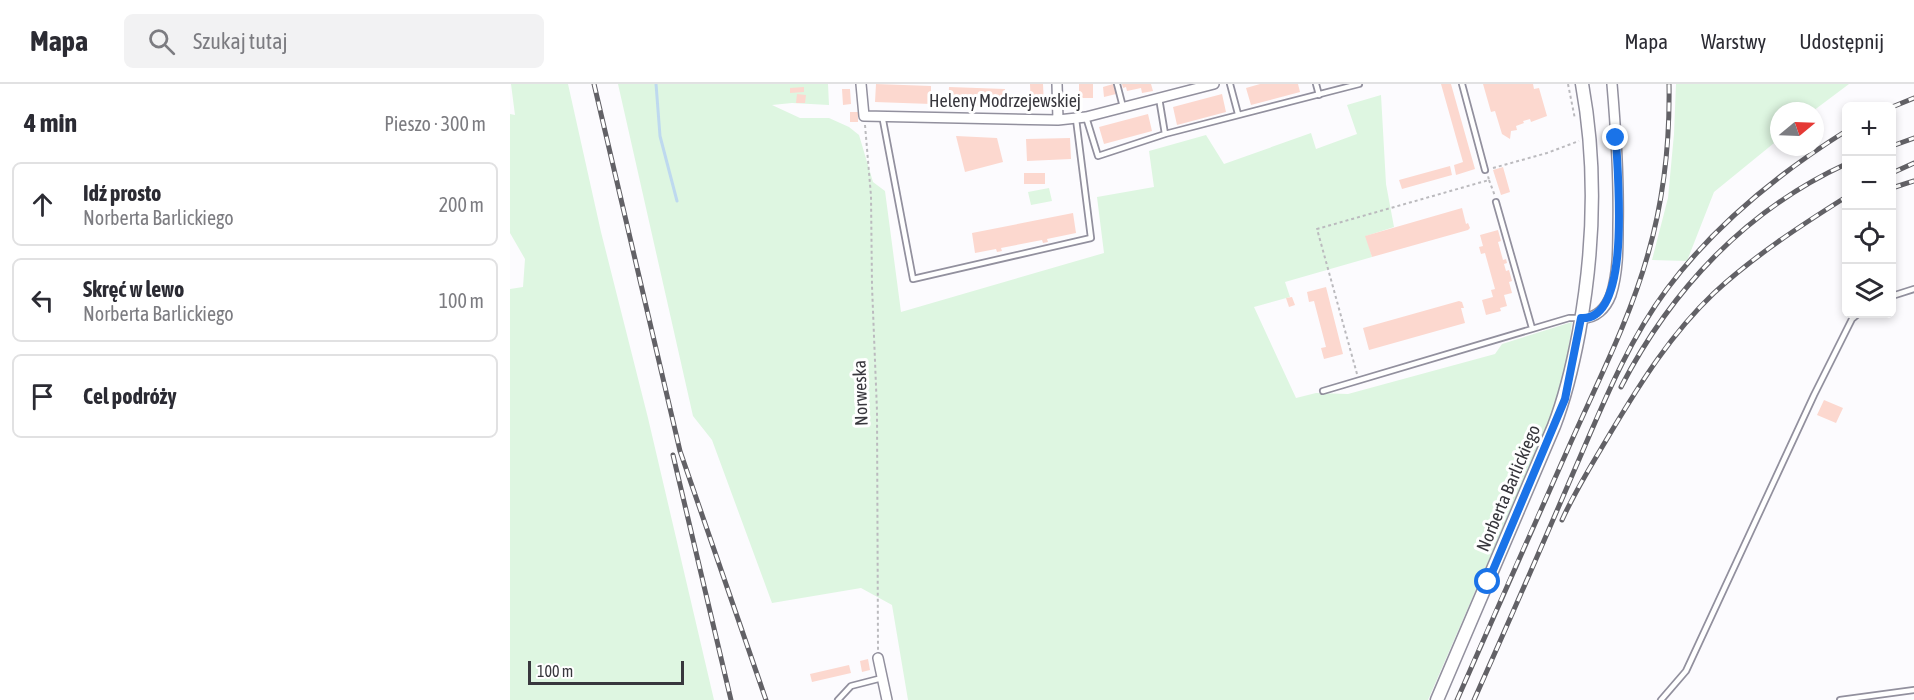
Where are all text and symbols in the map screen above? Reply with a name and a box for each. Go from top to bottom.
search box [124,14,544,68]
text: Mapa [30,25,88,57]
icon: search [145,25,178,58]
text: Szukaj tutaj [193,28,287,54]
text: Mapa [1624,29,1668,53]
text: Warstwy [1701,29,1766,53]
text: Udostępnij [1799,29,1884,53]
street label: Heleny Modrzejewskiej [929,90,1081,111]
north arrow [1770,102,1824,156]
map controls [1842,102,1896,318]
button: + [1842,102,1896,156]
text: 4 min [24,108,77,138]
text: Pieszo · 300 m [384,112,486,135]
route end [1602,124,1628,150]
button: − [1842,156,1896,210]
text: Idź prosto [83,180,161,206]
icon: ahead [26,188,59,221]
text: 200 m [439,193,484,216]
text: Norberta Barlickiego [83,206,234,229]
button: locate [1842,210,1896,264]
button: layers [1842,264,1896,318]
text: Skręć w lewo [83,276,184,302]
icon: left [26,284,59,317]
text: 100 m [439,289,484,312]
text: Norberta Barlickiego [83,302,234,325]
street label: Norweska [848,360,872,426]
icon: arrive [26,380,59,413]
text: Cel podróży [83,383,177,409]
street label: Norberta Barlickiego [1472,422,1544,554]
route start [1474,568,1500,594]
scale bar [528,658,684,686]
text: 100 m [537,662,573,680]

